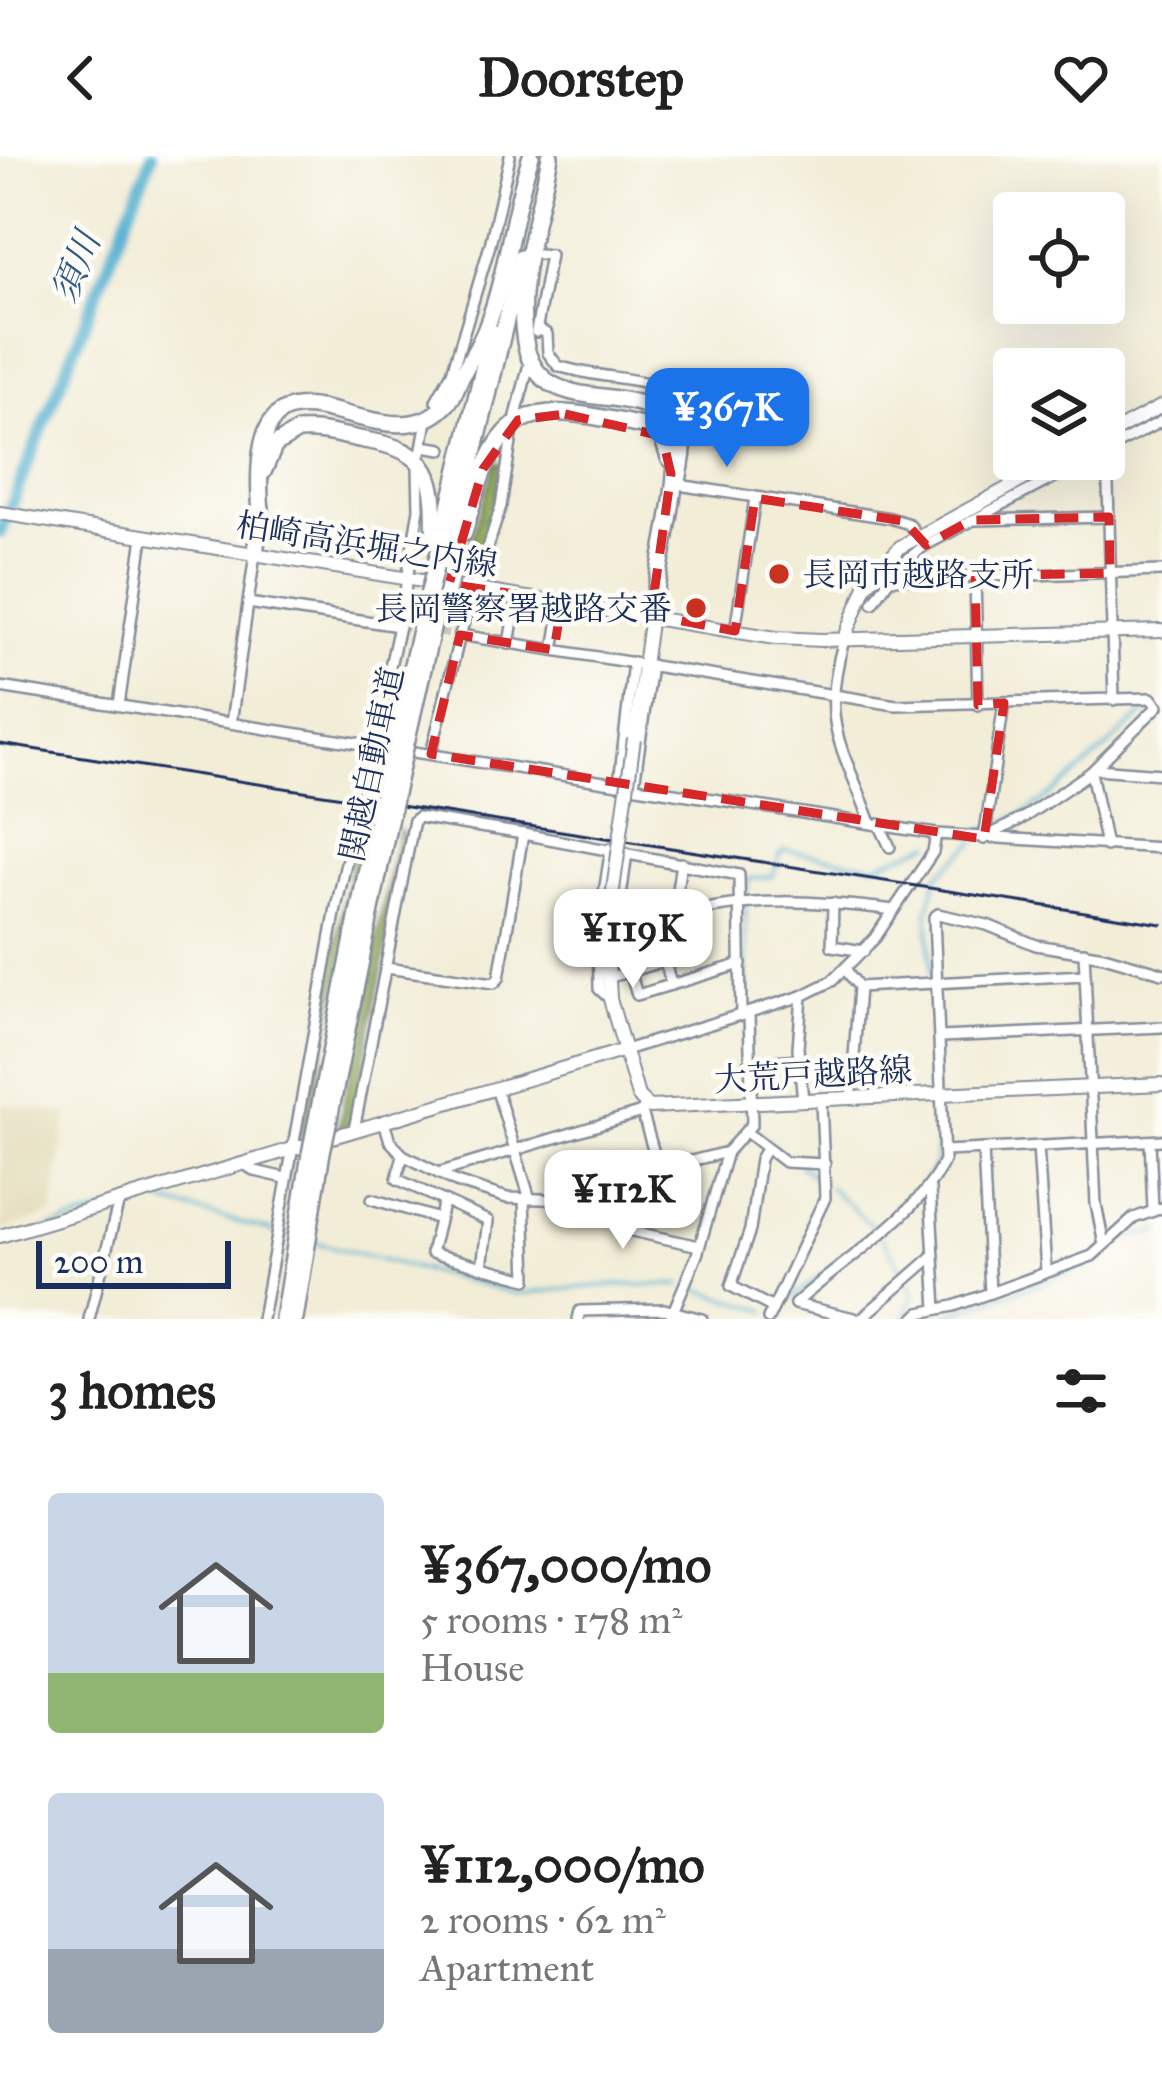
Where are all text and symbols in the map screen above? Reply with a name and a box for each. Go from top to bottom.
icon: back [48,45,114,111]
text: Doorstep [478,45,684,111]
icon: heart [1048,45,1114,111]
map controls [993,192,1125,480]
button: locate [993,192,1125,324]
water label: 須川 [42,222,111,309]
button: layers [993,348,1125,480]
pin: ¥367K [643,368,811,470]
text: ¥367K [672,383,782,431]
street label: 柏崎高浜堀之内線 [233,505,500,585]
place label: 長岡市越路支所 [803,555,1034,595]
marker: 長岡市越路支所 [766,561,792,587]
place label: 長岡警察署越路交番 [375,589,672,629]
marker: 長岡警察署越路交番 [683,595,709,621]
street label: 関越自動車道 [332,663,412,865]
pin: ¥119K [549,889,717,991]
text: ¥119K [581,904,685,952]
street label: 大荒戸越路線 [713,1050,913,1100]
pin: ¥112K [539,1150,707,1252]
text: ¥112K [571,1165,675,1213]
scale bar [36,1235,231,1288]
text: 200 m [54,1242,144,1282]
icon: filters [1048,1358,1114,1424]
text: 3 homes [48,1360,216,1422]
text: ¥367,000/mo [420,1534,711,1596]
icon: home [144,1541,288,1685]
text: 5 rooms · 178 m² [420,1596,683,1644]
text: House [420,1644,524,1692]
text: ¥112,000/mo [420,1834,705,1896]
icon: home [144,1841,288,1985]
text: 2 rooms · 62 m² [420,1896,666,1944]
text: Apartment [420,1944,594,1992]

